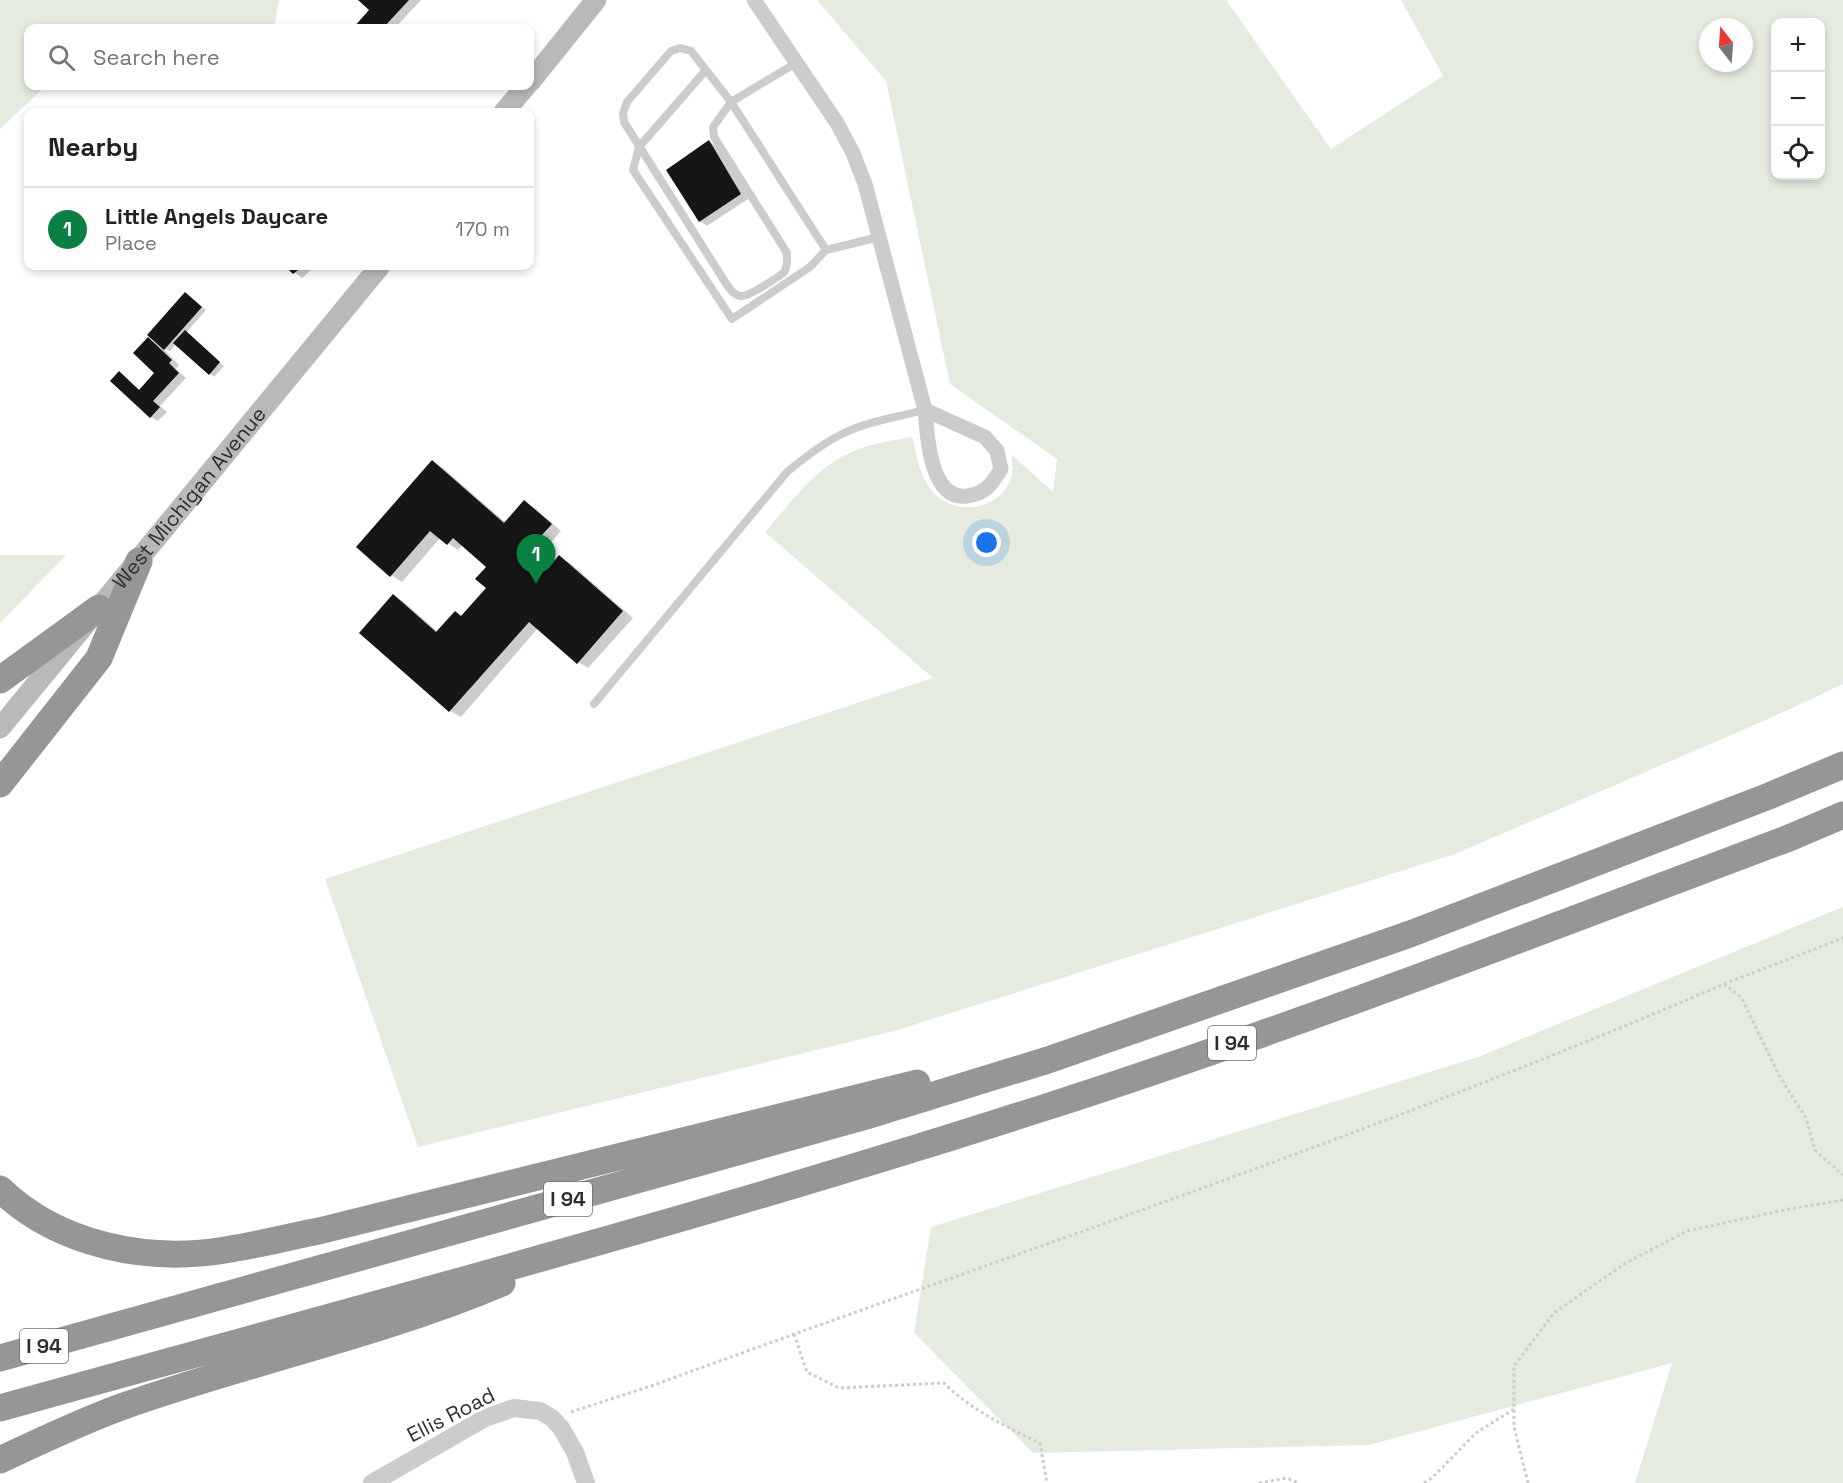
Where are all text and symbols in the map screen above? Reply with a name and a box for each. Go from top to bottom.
north arrow [1699,18,1753,72]
map controls [1771,18,1825,180]
button: + [1771,18,1825,72]
search box [24,24,534,90]
icon: search [45,41,78,74]
text: Search here [93,43,220,71]
button: − [1771,72,1825,126]
button: locate [1771,126,1825,180]
text: Nearby [48,130,138,164]
text: Little Angels Daycare [105,202,328,230]
text: 1 [63,216,72,242]
text: 170 m [455,216,510,242]
text: Place [105,230,157,256]
street label: West Michigan Avenue [106,401,272,594]
your location [972,528,1001,557]
pin: 1 [516,534,556,584]
road number: I 94 [1208,1026,1256,1060]
road number: I 94 [544,1182,592,1216]
road number: I 94 [20,1329,68,1363]
street label: Ellis Road [402,1381,499,1448]

